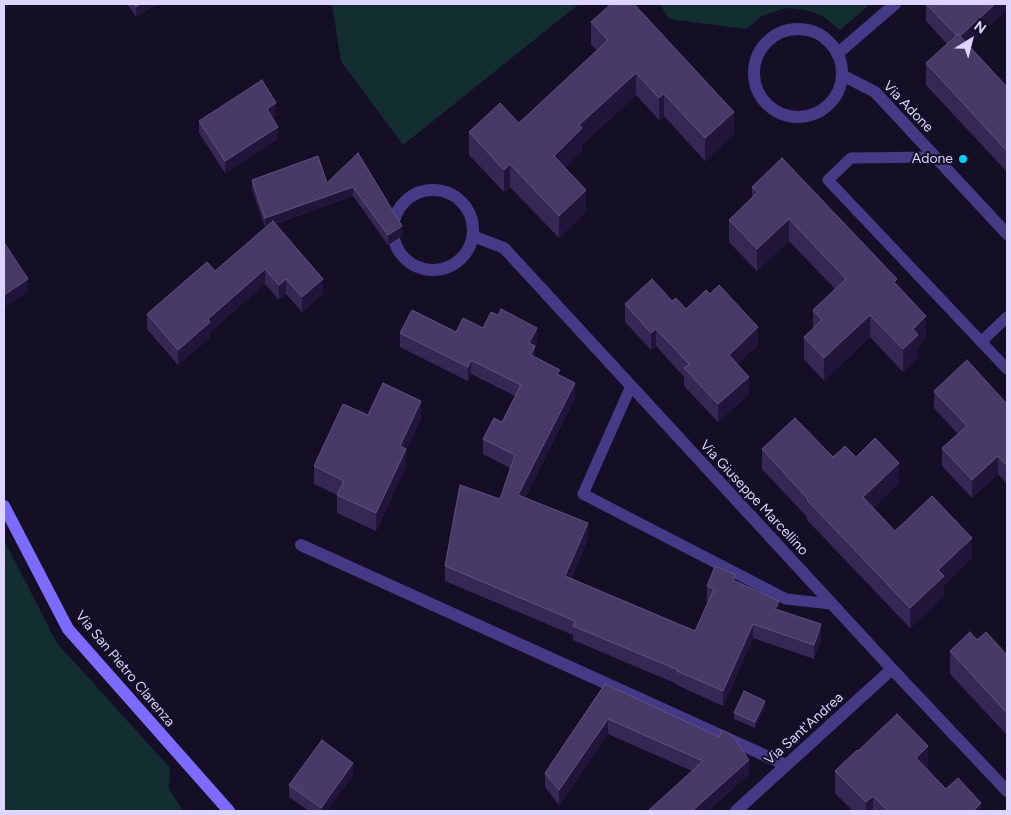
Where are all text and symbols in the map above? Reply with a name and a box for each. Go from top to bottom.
north arrow [946,15,996,65]
text: N [971,17,989,38]
street label: Via Adone [879,78,937,136]
place label: Adone [912,151,953,167]
marker: Adone [957,153,969,165]
street label: Via Giuseppe Marcellino [696,437,812,559]
street label: Via San Pietro Clarenza [72,608,178,730]
street label: Via Sant'Andrea [761,689,847,769]

